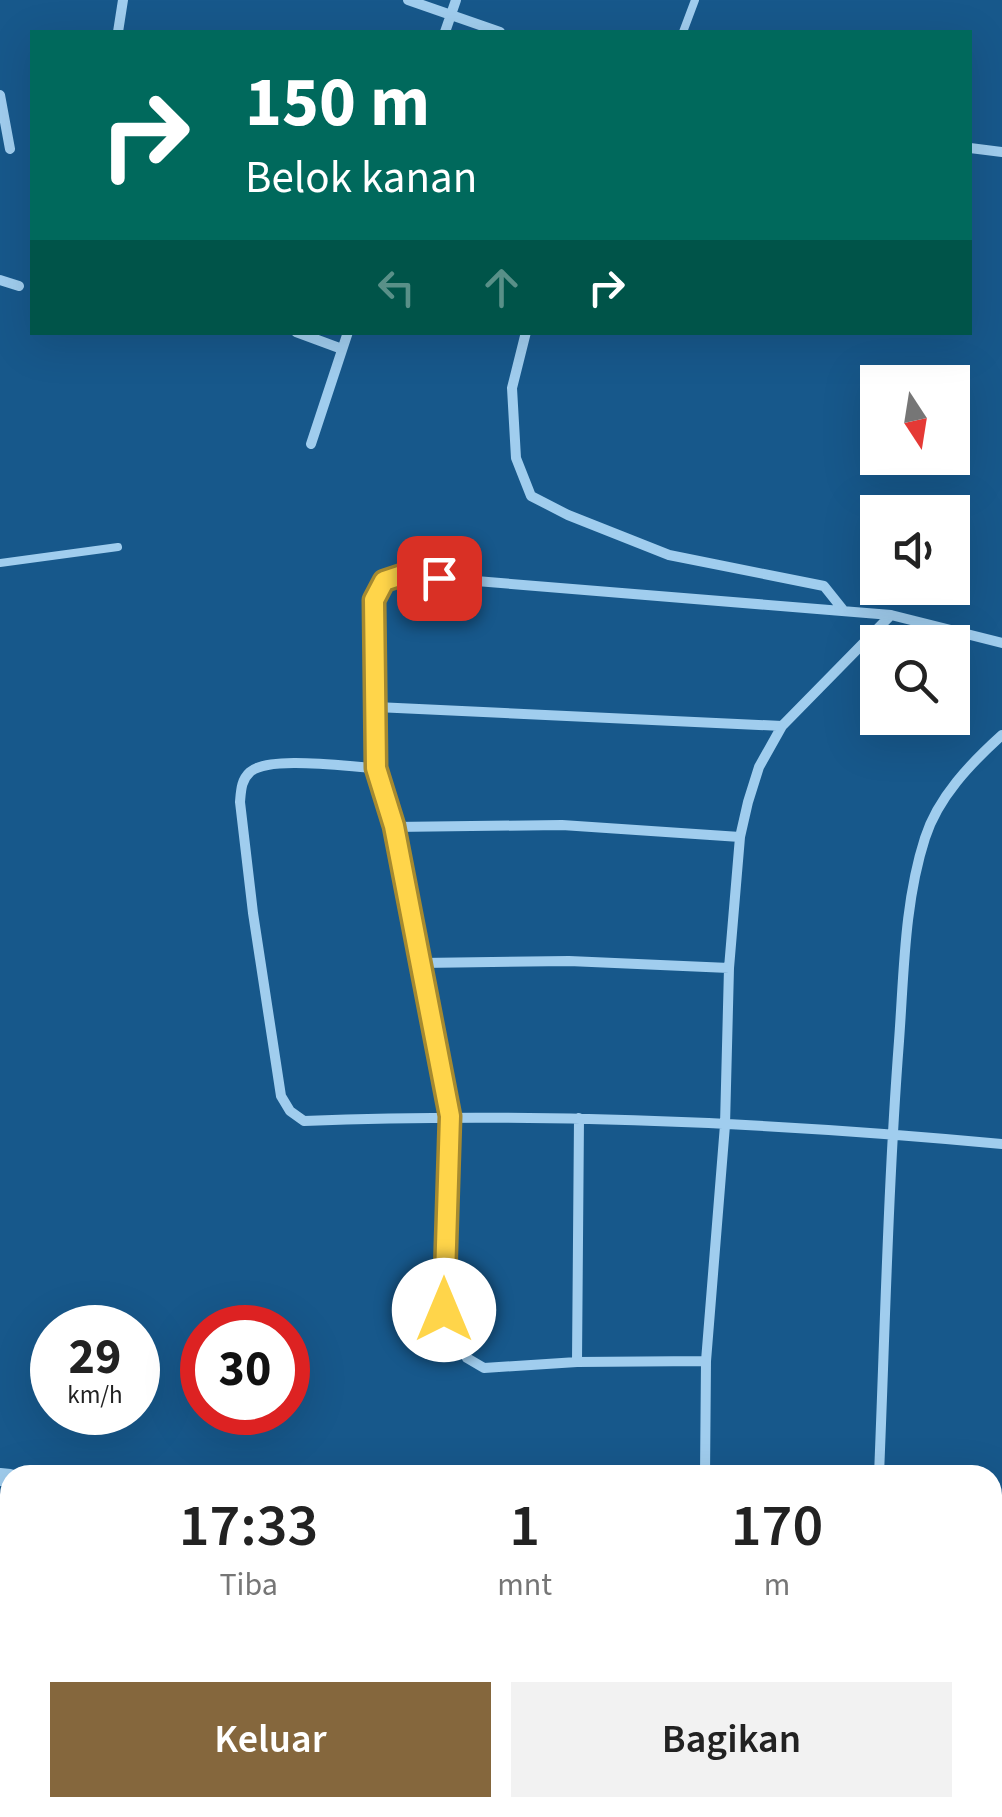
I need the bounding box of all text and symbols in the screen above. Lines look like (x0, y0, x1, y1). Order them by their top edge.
text: 150 m (245, 53, 430, 153)
icon: right (80, 70, 210, 200)
text: Belok kanan (245, 146, 477, 210)
icon: left (369, 260, 424, 315)
icon: ahead (474, 260, 529, 315)
icon: right (579, 260, 634, 315)
north arrow (860, 365, 970, 475)
map controls (860, 365, 970, 735)
button: sound (860, 495, 970, 605)
pin (397, 536, 482, 621)
icon: arrive (412, 551, 467, 606)
button: search (860, 625, 970, 735)
position arrow (392, 1258, 496, 1362)
speed limit sign: 30 (180, 1305, 310, 1435)
text: 29 (69, 1322, 121, 1393)
text: km/h (67, 1377, 123, 1413)
text: 17:33 (179, 1484, 318, 1569)
text: 1 (509, 1484, 540, 1569)
text: 170 (731, 1484, 823, 1569)
text: Tiba (219, 1562, 278, 1608)
text: mnt (497, 1562, 552, 1608)
text: m (764, 1562, 790, 1608)
button: Keluar (50, 1682, 491, 1797)
button: Bagikan (511, 1682, 952, 1797)

